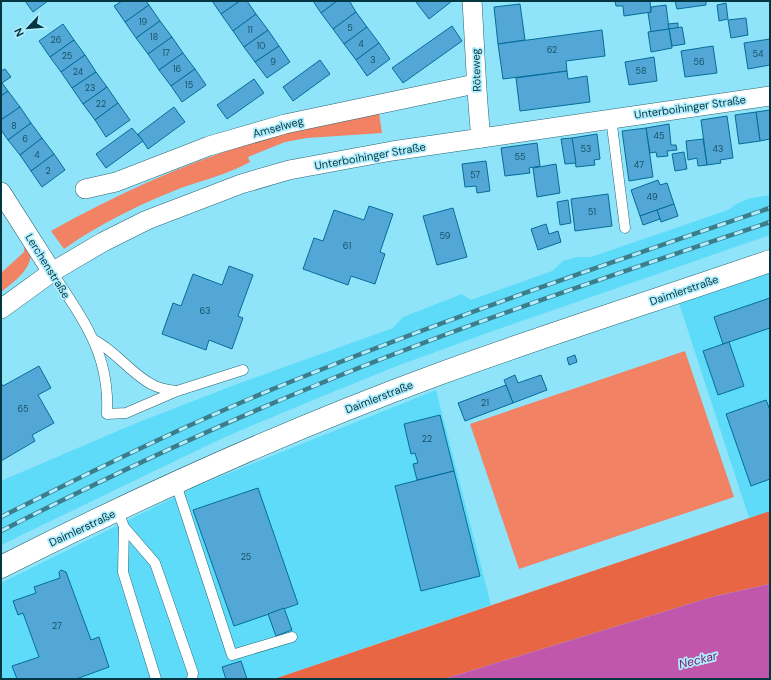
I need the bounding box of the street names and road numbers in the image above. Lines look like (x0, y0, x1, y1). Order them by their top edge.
street label: Röteweg (468, 48, 484, 92)
street label: Unterboihinger Straße (633, 92, 747, 122)
street label: Amselweg (251, 114, 305, 140)
street label: Unterboihinger Straße (313, 139, 427, 173)
street label: Lerchenstraße (22, 231, 74, 301)
street label: Daimlerstraße (648, 272, 720, 308)
street label: Daimlerstraße (343, 378, 415, 416)
street label: Daimlerstraße (47, 506, 117, 550)

